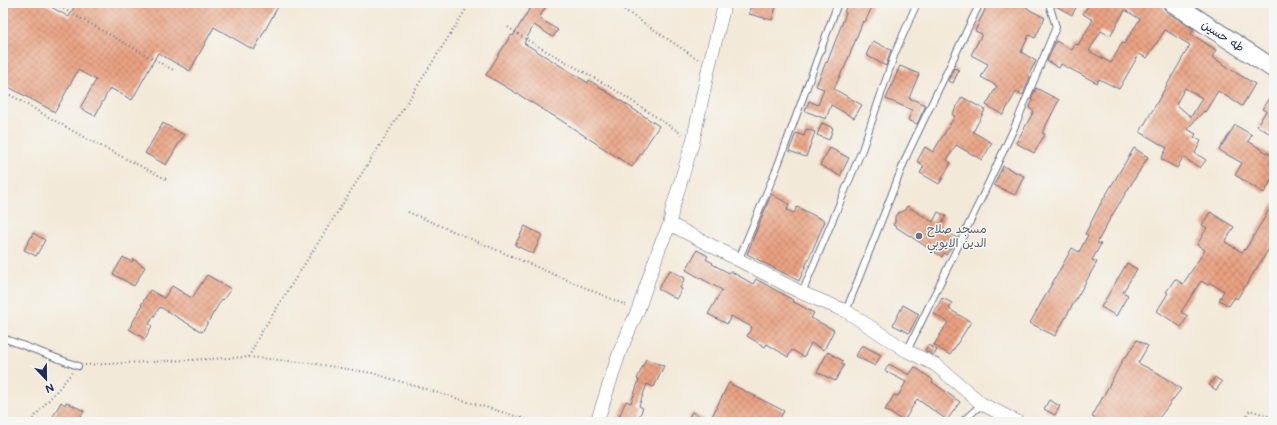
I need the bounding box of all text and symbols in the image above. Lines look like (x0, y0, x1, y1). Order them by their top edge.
street label: طه حسين (1199, 15, 1248, 55)
place label: مسجد صلاح الدين الايوبي (927, 220, 987, 254)
marker: مسجد صلاح الدين الايوبي (914, 231, 924, 241)
north arrow (26, 359, 66, 399)
text: N (43, 380, 57, 397)

